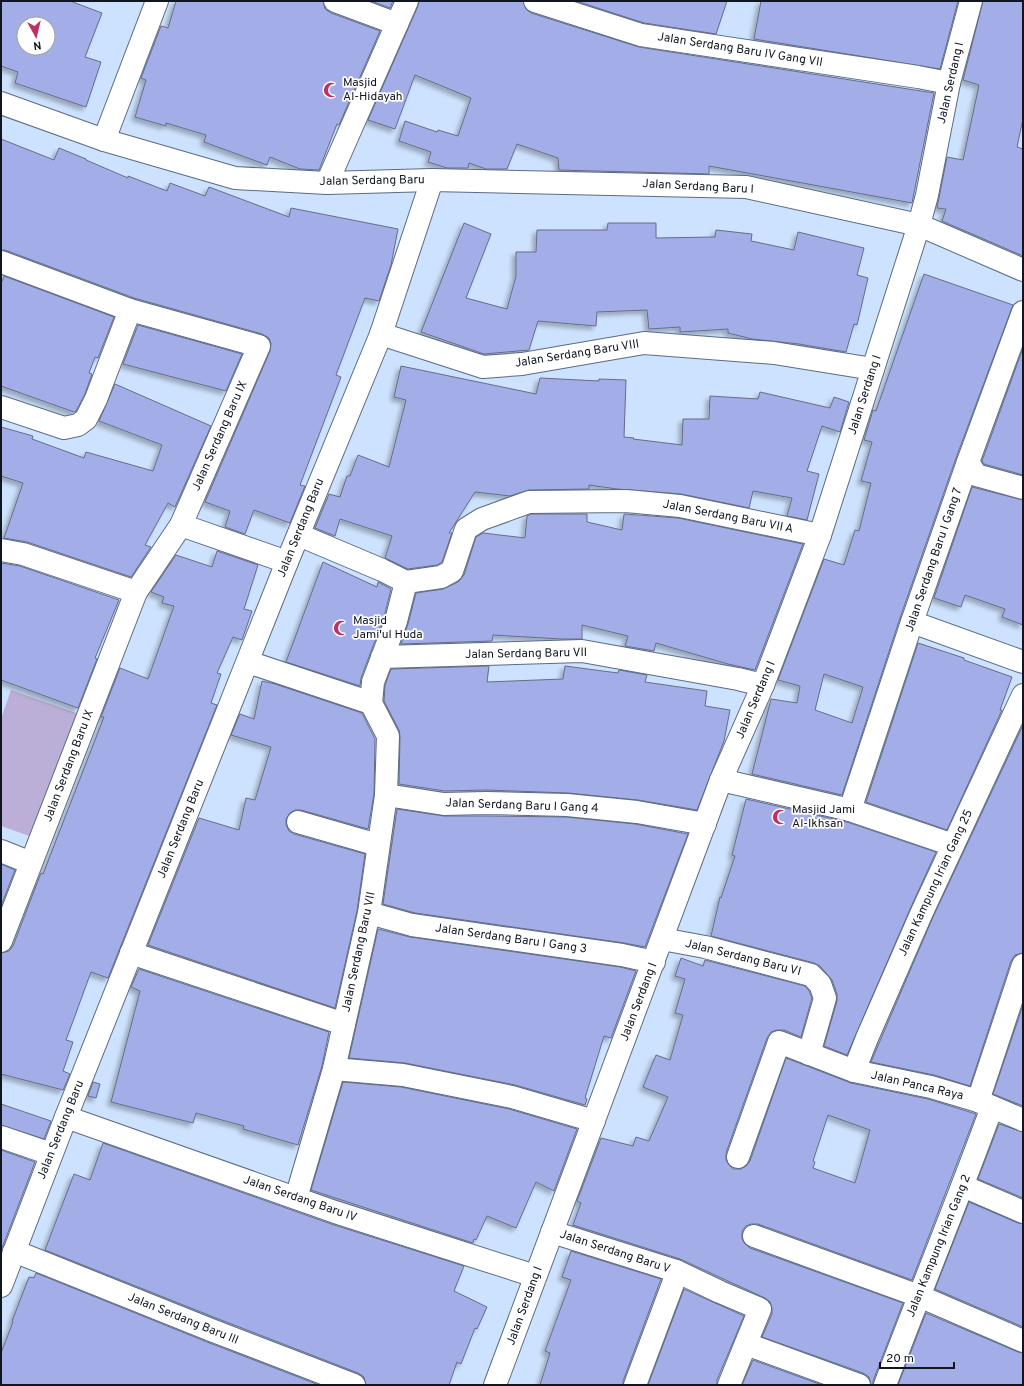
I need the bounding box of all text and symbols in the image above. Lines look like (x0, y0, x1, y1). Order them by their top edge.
north arrow (16, 16, 56, 56)
street label: Jalan Serdang Baru IV Gang VII (656, 29, 824, 71)
text: N (32, 37, 42, 52)
street label: Jalan Serdang I (934, 41, 968, 125)
place label: Masjid Al-Hidayah (343, 75, 403, 105)
mosque icon: Masjid Al-Hidayah (322, 81, 340, 99)
street label: Jalan Serdang Baru (319, 172, 425, 190)
street label: Jalan Serdang Baru I (642, 176, 754, 198)
street label: Jalan Serdang Baru VIII (514, 336, 640, 372)
street label: Jalan Serdang I (845, 353, 885, 437)
street label: Jalan Serdang Baru IX (189, 378, 251, 494)
street label: Jalan Serdang Baru (274, 476, 328, 580)
street label: Jalan Serdang Baru I Gang 7 (902, 486, 966, 634)
street label: Jalan Serdang Baru VII A (661, 496, 795, 538)
place label: Masjid Jami'ul Huda (353, 613, 423, 643)
mosque icon: Masjid Jami'ul Huda (332, 619, 350, 637)
street label: Jalan Serdang Baru VII (465, 645, 587, 663)
street label: Jalan Serdang I (732, 659, 780, 741)
street label: Jalan Serdang Baru IX (40, 708, 98, 824)
street label: Jalan Serdang Baru (154, 777, 208, 881)
street label: Jalan Serdang Baru I Gang 4 (445, 795, 599, 817)
place label: Masjid Jami Al-Ikhsan (792, 802, 855, 832)
street label: Jalan Kampung Irian Gang 25 (895, 807, 977, 959)
mosque icon: Masjid Jami Al-Ikhsan (771, 808, 789, 826)
street label: Jalan Serdang Baru VII (338, 891, 380, 1013)
street label: Jalan Serdang Baru I Gang 3 (434, 920, 588, 958)
street label: Jalan Serdang Baru VI (683, 936, 803, 980)
street label: Jalan Serdang I (617, 960, 661, 1044)
street label: Jalan Panca Raya (869, 1068, 965, 1104)
street label: Jalan Serdang Baru (34, 1078, 88, 1182)
street label: Jalan Serdang Baru IV (241, 1172, 359, 1226)
street label: Jalan Kampung Irian Gang 2 (903, 1172, 975, 1320)
street label: Jalan Serdang Baru V (558, 1227, 673, 1278)
street label: Jalan Serdang I (503, 1264, 547, 1348)
street label: Jalan Serdang Baru III (125, 1289, 241, 1349)
scale bar (880, 1344, 954, 1370)
text: 20 m (886, 1351, 914, 1367)

